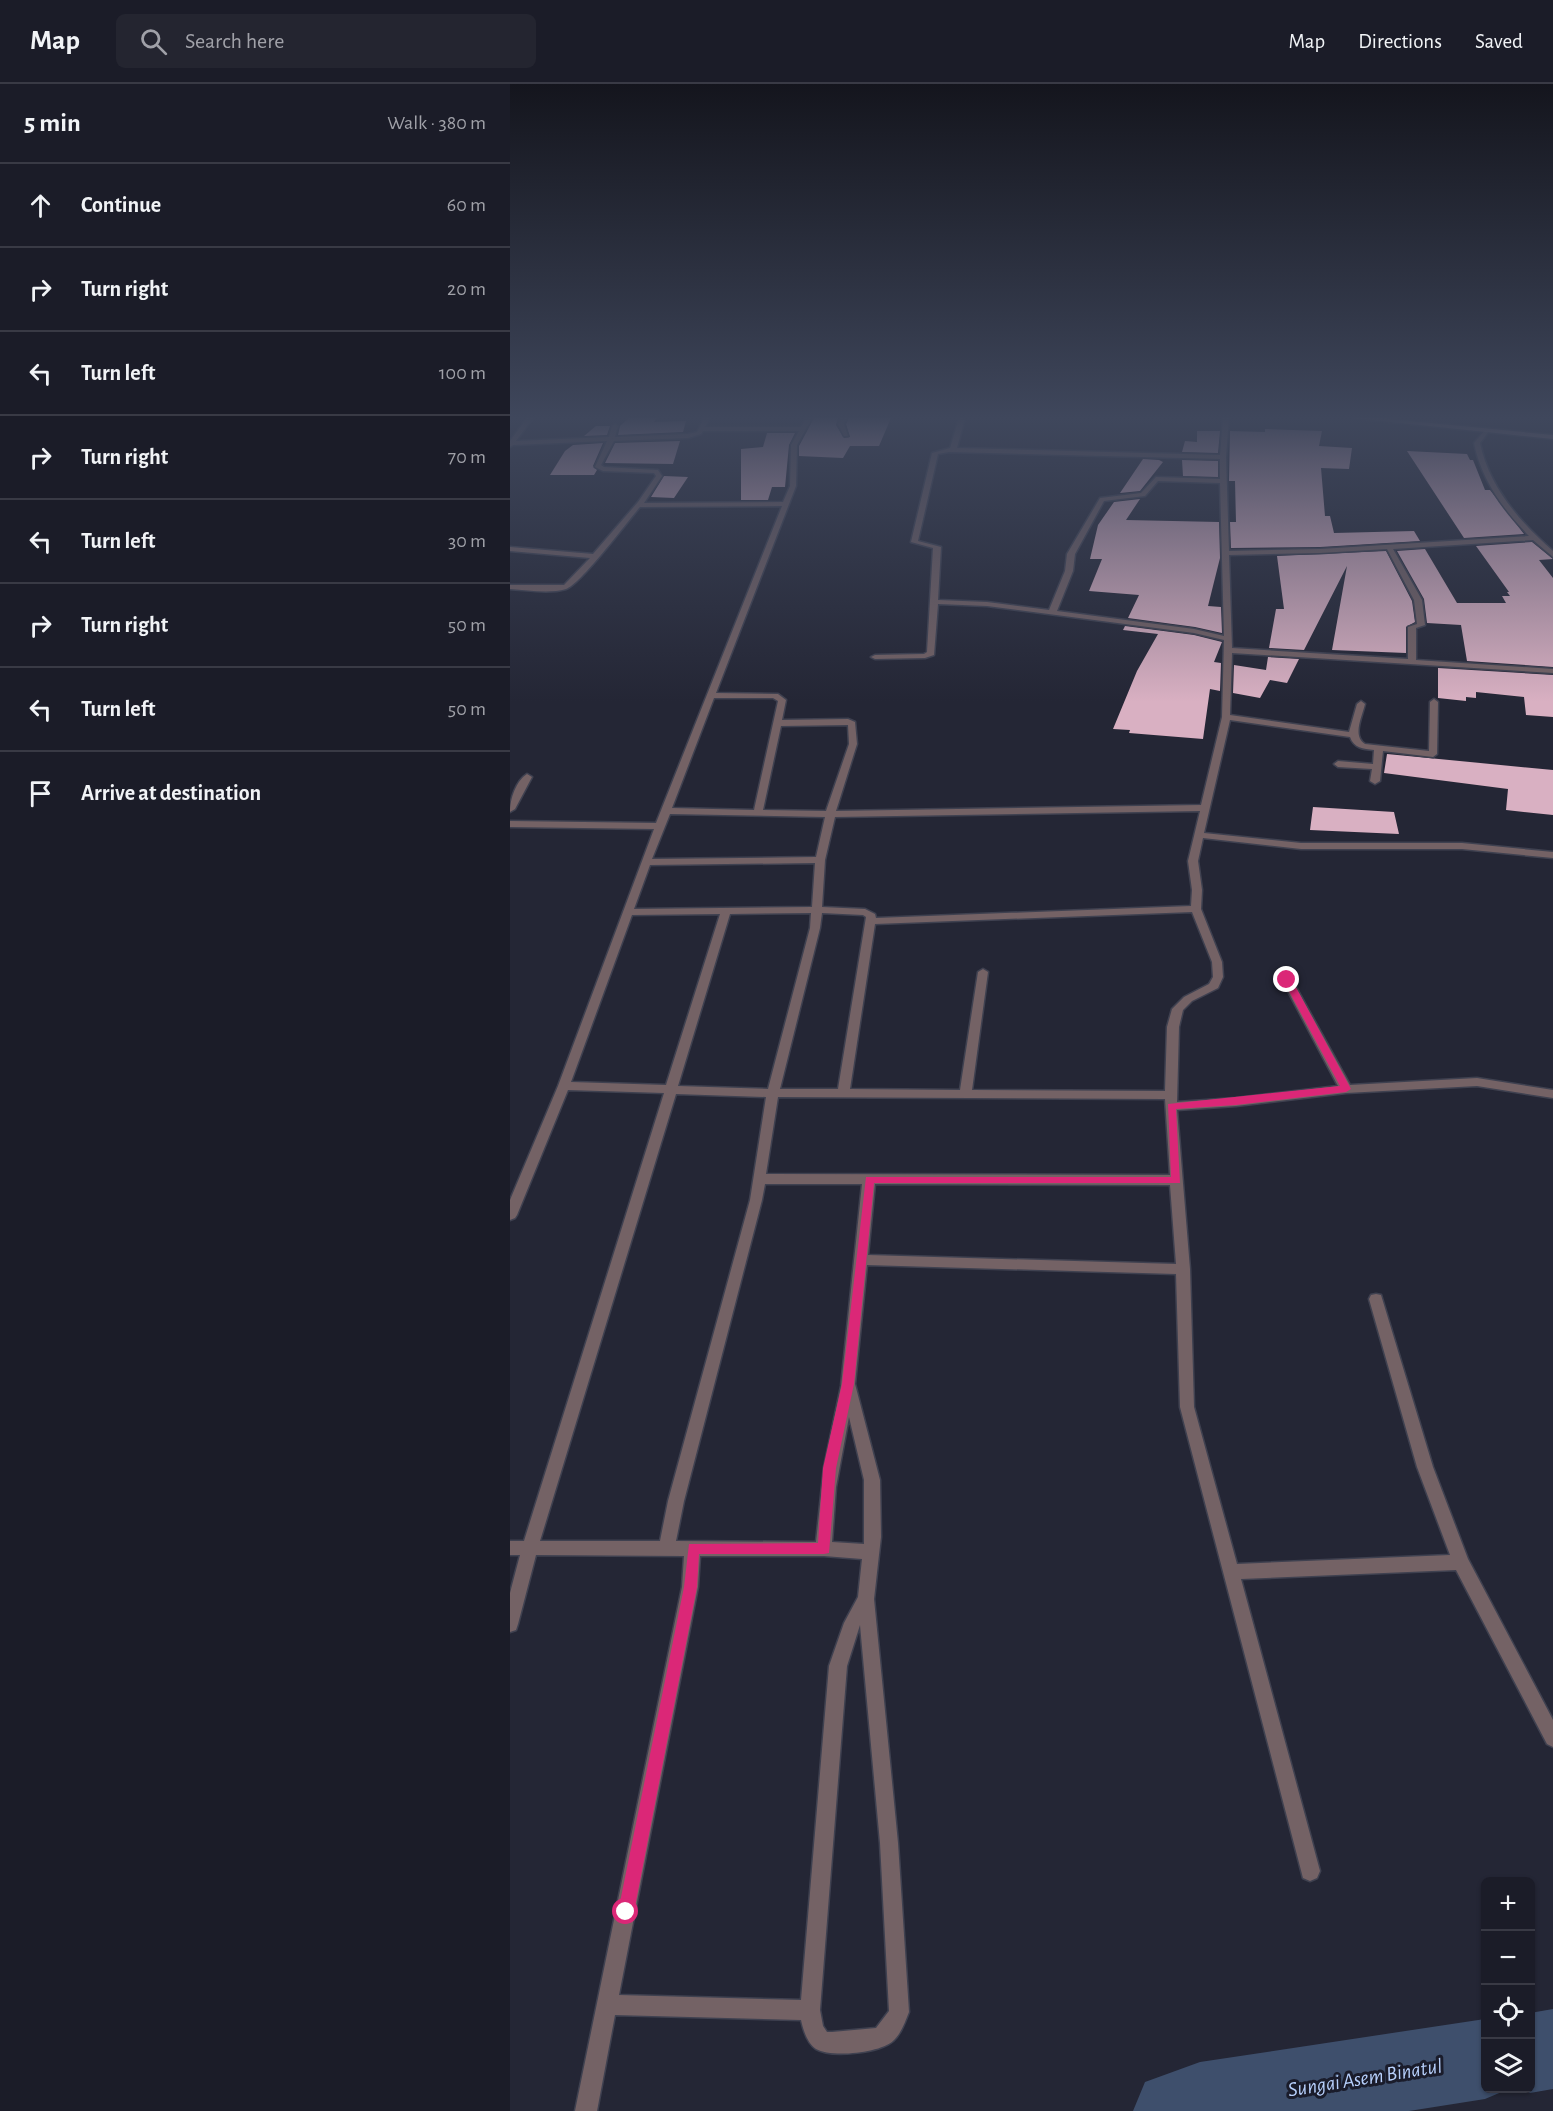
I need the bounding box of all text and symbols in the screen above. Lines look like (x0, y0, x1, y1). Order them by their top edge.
search box (116, 14, 536, 68)
icon: search (137, 25, 170, 58)
text: Map (30, 27, 80, 55)
text: Search here (185, 30, 284, 52)
text: Map (1289, 31, 1325, 52)
text: Directions (1358, 31, 1442, 52)
text: Saved (1475, 31, 1523, 52)
text: 5 min (24, 110, 81, 136)
text: Walk · 380 m (387, 113, 486, 133)
icon: ahead (24, 189, 57, 222)
text: Continue (81, 194, 161, 216)
text: 60 m (447, 195, 486, 215)
icon: right (24, 273, 57, 306)
text: Turn right (81, 278, 168, 300)
text: 20 m (447, 279, 486, 299)
icon: left (24, 357, 57, 390)
text: Turn left (81, 362, 155, 384)
text: 100 m (439, 363, 486, 383)
icon: right (24, 441, 57, 474)
text: Turn right (81, 446, 168, 468)
text: 70 m (448, 447, 486, 467)
icon: left (24, 525, 57, 558)
text: Turn left (81, 530, 155, 552)
text: 30 m (448, 531, 486, 551)
icon: right (24, 609, 57, 642)
text: Turn right (81, 614, 168, 636)
text: 50 m (448, 615, 486, 635)
icon: left (24, 693, 57, 726)
text: Turn left (81, 698, 155, 720)
text: 50 m (448, 699, 486, 719)
icon: arrive (24, 777, 57, 810)
text: Arrive at destination (81, 782, 261, 804)
route end (1273, 966, 1299, 992)
map controls (1481, 1877, 1535, 2093)
button: + (1481, 1877, 1535, 1931)
route start (612, 1898, 638, 1924)
button: − (1481, 1931, 1535, 1985)
button: locate (1481, 1985, 1535, 2039)
button: layers (1481, 2039, 1535, 2093)
water label: Sungai Asem Binatul (1286, 2055, 1444, 2101)

